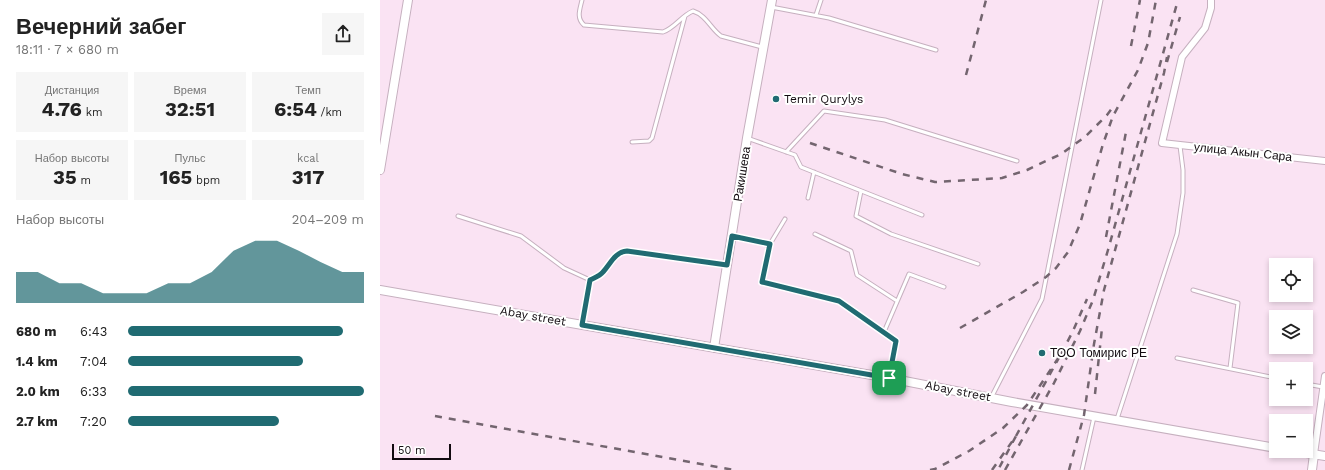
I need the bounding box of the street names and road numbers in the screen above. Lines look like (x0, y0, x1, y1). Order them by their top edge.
street label: улица Акын Сара (1193, 140, 1293, 164)
street label: Ракишева (731, 145, 753, 202)
street label: Abay street (499, 303, 567, 329)
street label: Abay street (924, 378, 992, 404)

